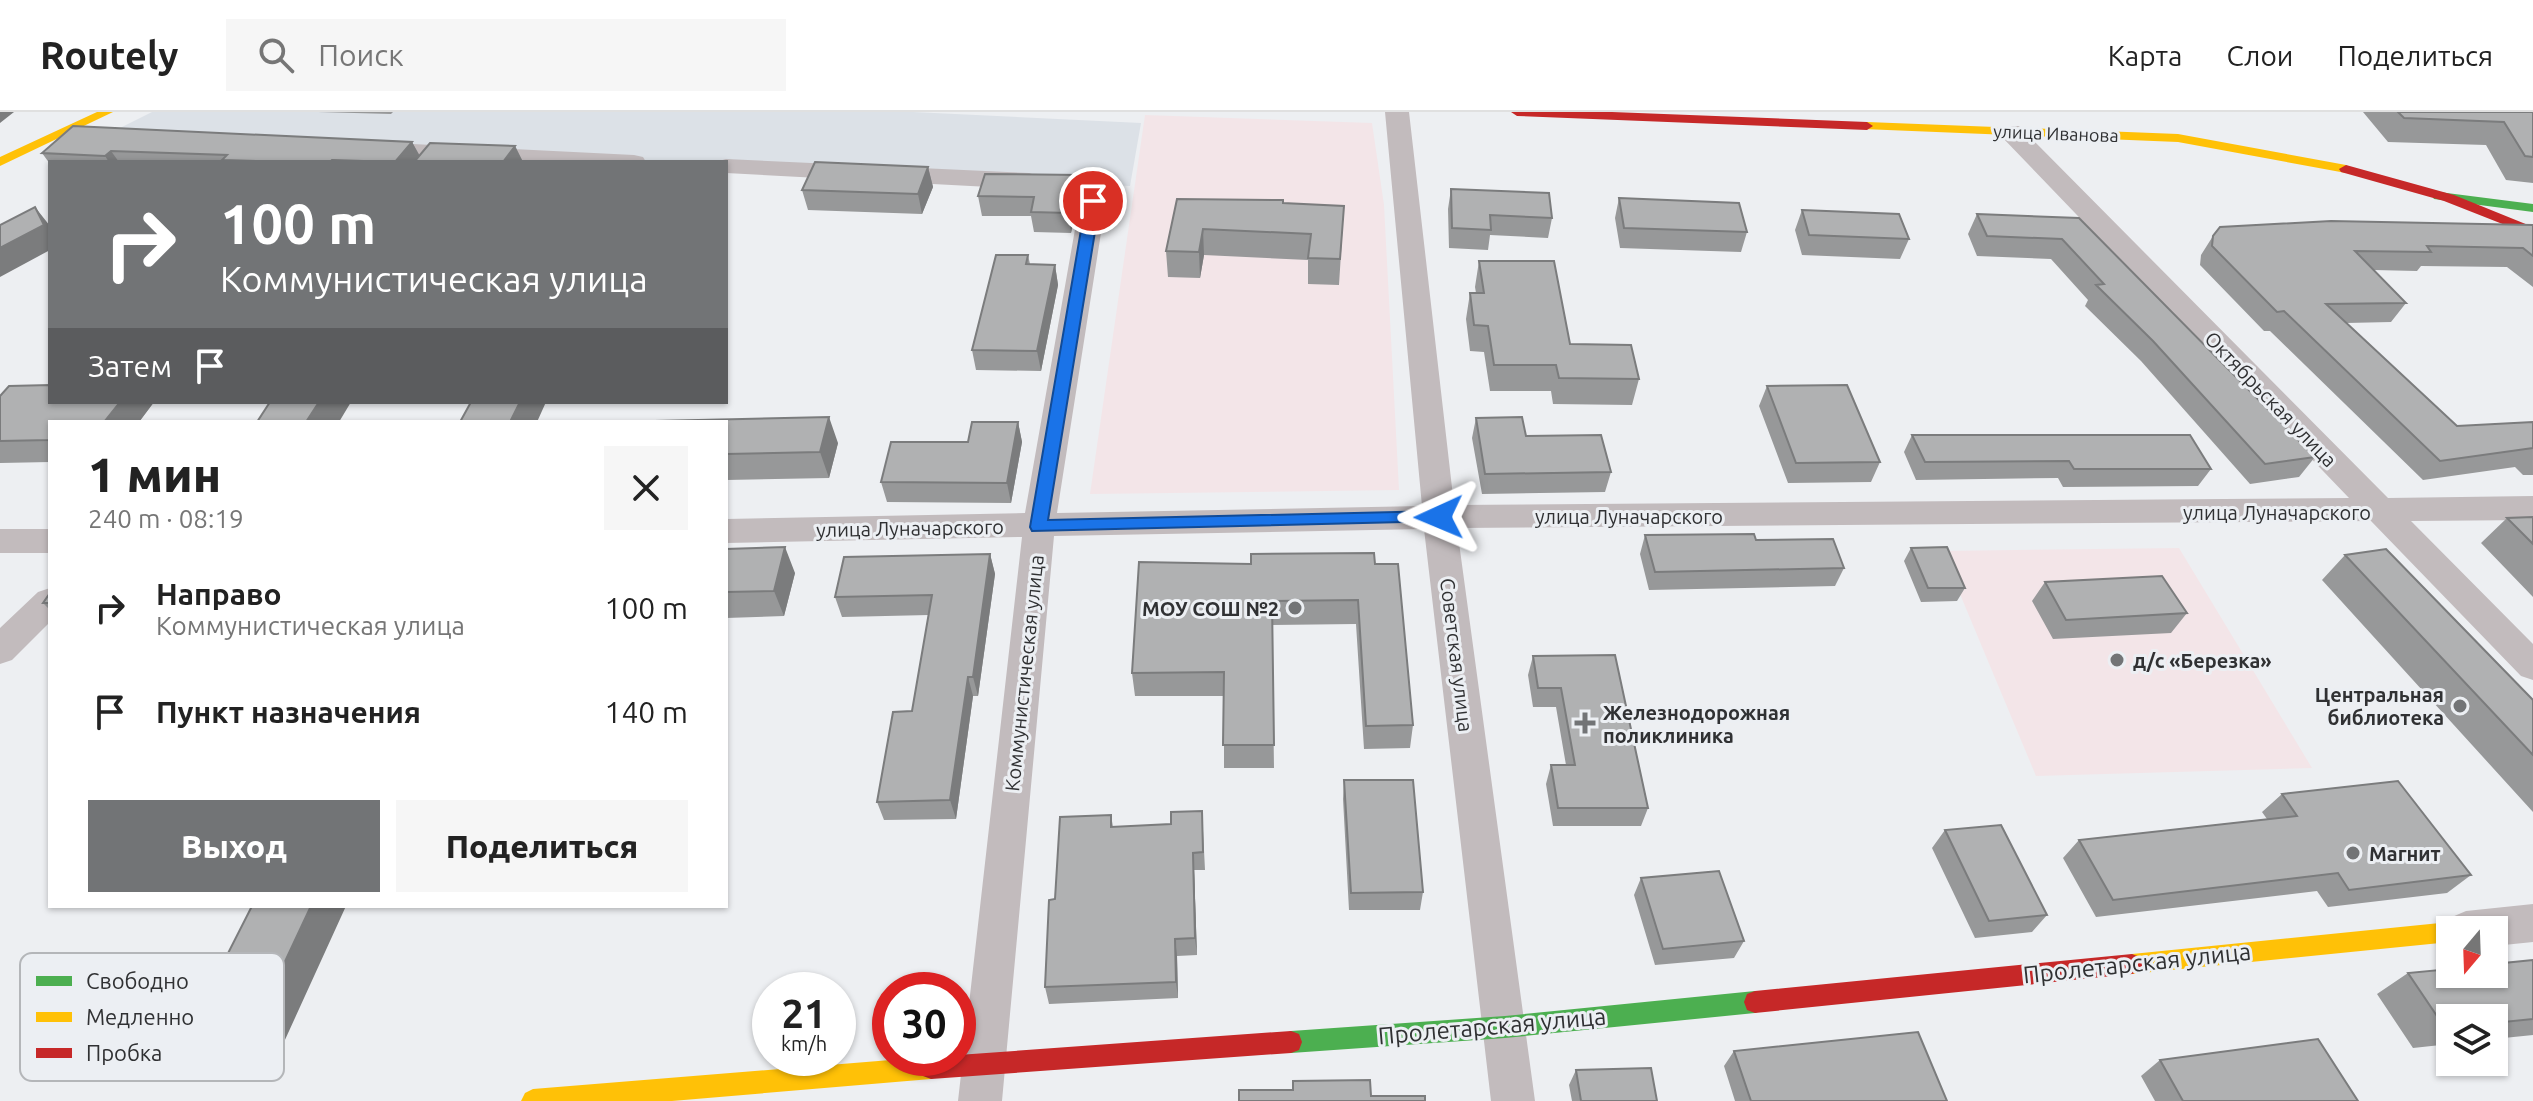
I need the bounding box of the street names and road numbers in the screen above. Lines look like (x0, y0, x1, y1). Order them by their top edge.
street label: улица Иванова (1993, 121, 2119, 145)
street label: Октябрьская улица (2200, 327, 2342, 471)
street label: улица Луначарского (2183, 501, 2371, 524)
street label: улица Луначарского (1535, 505, 1723, 528)
street label: улица Луначарского (816, 515, 1004, 541)
street label: Коммунистическая улица (1000, 554, 1048, 792)
street label: Советская улица (1436, 577, 1478, 733)
street label: Пролетарская улица (2022, 938, 2252, 988)
street label: Пролетарская улица (1377, 1003, 1607, 1049)

